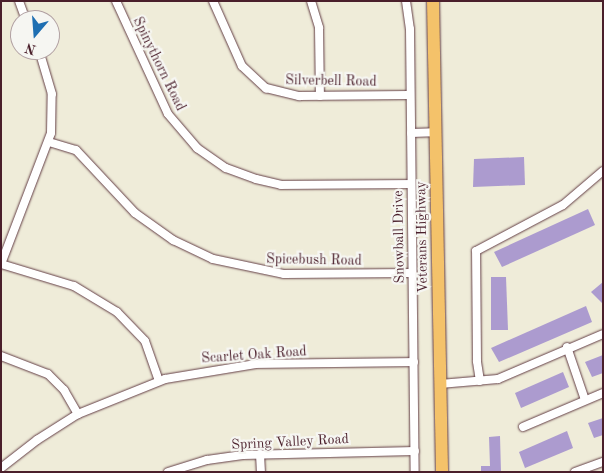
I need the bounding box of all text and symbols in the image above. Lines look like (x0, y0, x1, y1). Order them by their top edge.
north arrow (10, 10, 60, 60)
street label: Spinythorn Road (129, 14, 189, 114)
text: N (23, 40, 38, 57)
street label: Silverbell Road (285, 72, 377, 90)
street label: Veterans Highway (413, 181, 431, 293)
street label: Snowball Drive (390, 190, 408, 284)
street label: Spicebush Road (266, 251, 362, 269)
street label: Scarlet Oak Road (201, 343, 307, 367)
street label: Spring Valley Road (231, 431, 349, 453)

